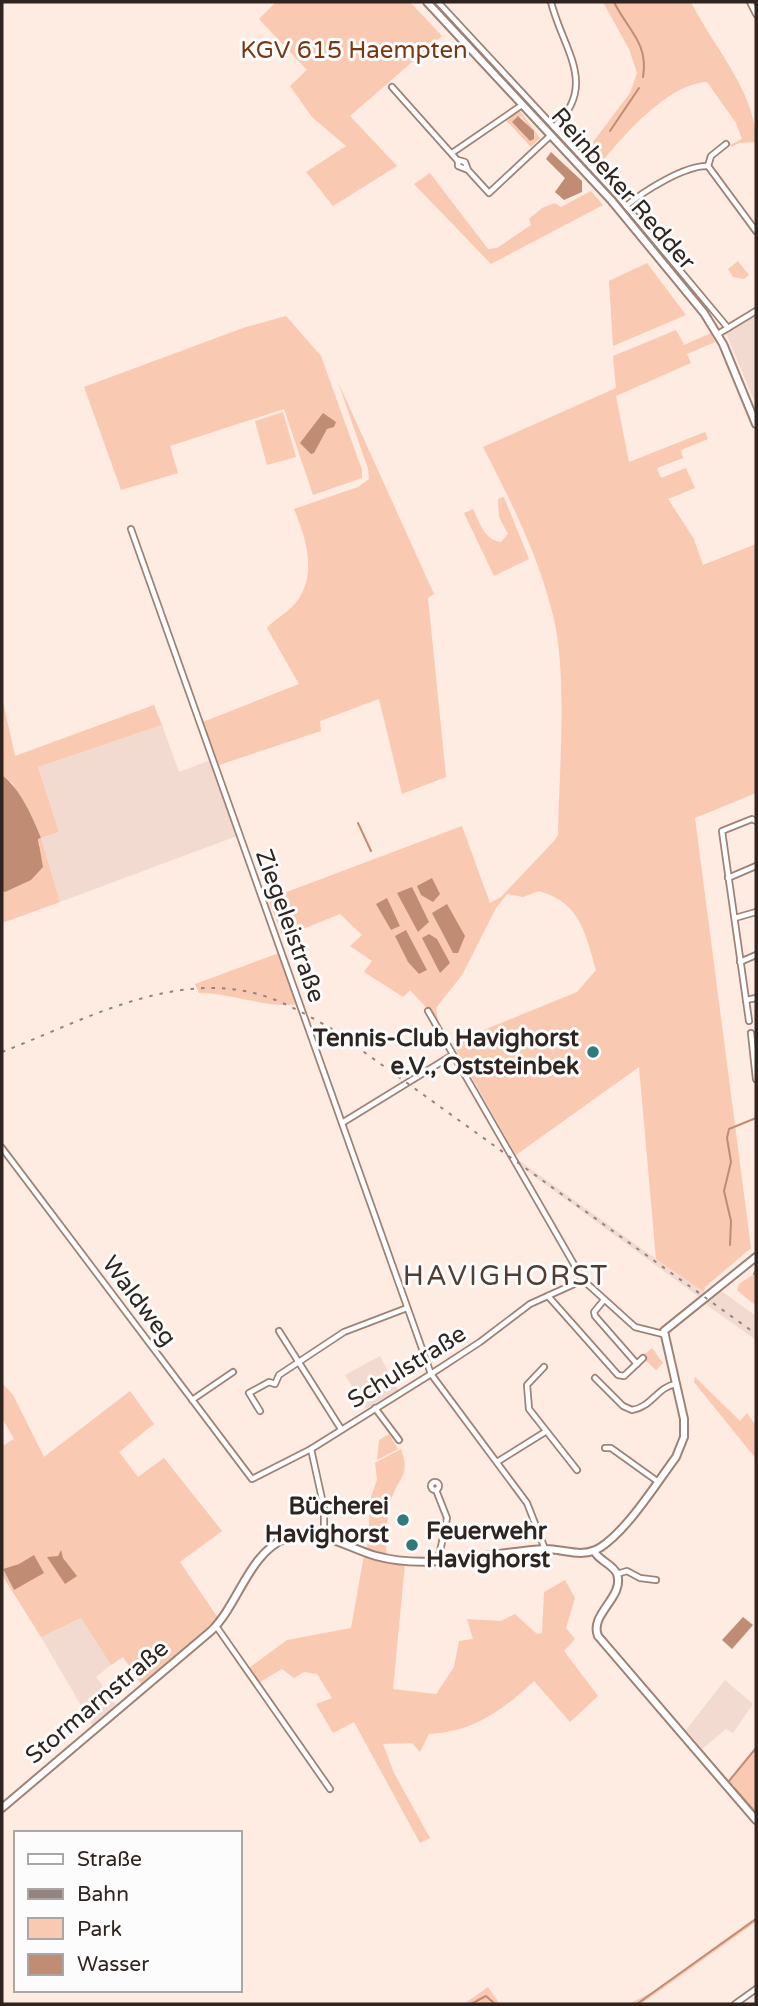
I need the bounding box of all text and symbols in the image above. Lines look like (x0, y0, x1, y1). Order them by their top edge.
park label: KGV 615 Haempten (240, 36, 468, 65)
street label: Reinbeker Redder (545, 102, 702, 277)
street label: Ziegeleistraße (249, 846, 331, 1006)
place label: Tennis-Club Havighorst e.V., Oststeinbek (312, 1024, 580, 1081)
marker: Tennis-Club Havighorst e.V., Oststeinbek (585, 1044, 601, 1060)
street label: Waldweg (96, 1250, 182, 1352)
district label: HAVIGHORST (403, 1259, 609, 1293)
street label: Schulstraße (342, 1319, 472, 1415)
place label: Bücherei Havighorst (265, 1492, 390, 1549)
marker: Bücherei Havighorst (395, 1512, 411, 1528)
place label: Feuerwehr Havighorst (426, 1517, 551, 1574)
marker: Feuerwehr Havighorst (404, 1537, 420, 1553)
street label: Stormarnstraße (20, 1634, 174, 1770)
legend (14, 1831, 242, 1992)
text: Straße (77, 1847, 142, 1872)
text: Bahn (77, 1882, 129, 1907)
text: Park (77, 1917, 122, 1942)
text: Wasser (77, 1952, 149, 1977)

